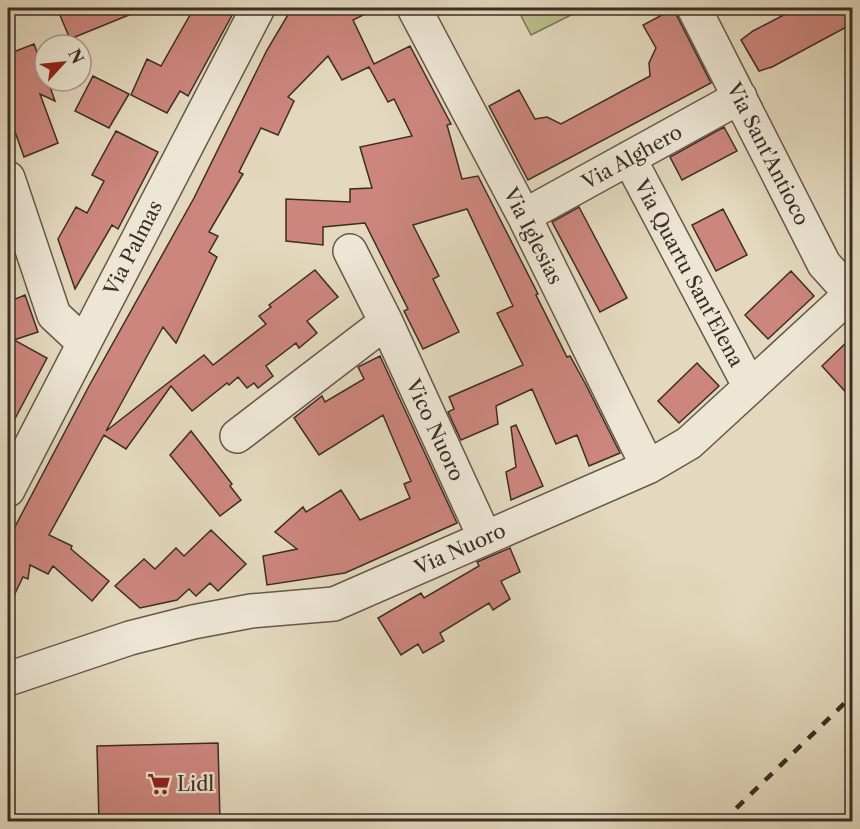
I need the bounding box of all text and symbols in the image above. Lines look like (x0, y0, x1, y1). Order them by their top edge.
north arrow (33, 33, 93, 93)
text: N (64, 45, 88, 67)
street label: Via Sant'Antioco (721, 78, 814, 229)
street label: Via Alghero (577, 120, 686, 195)
street label: Via Quartu Sant'Elena (629, 174, 749, 371)
street label: Via Iglesias (498, 183, 568, 288)
street label: Via Palmas (98, 196, 167, 300)
street label: Vico Nuoro (401, 374, 469, 485)
street label: Via Nuoro (410, 518, 509, 580)
supermarket icon: Lidl (146, 771, 172, 797)
place label: Lidl (177, 772, 214, 796)

